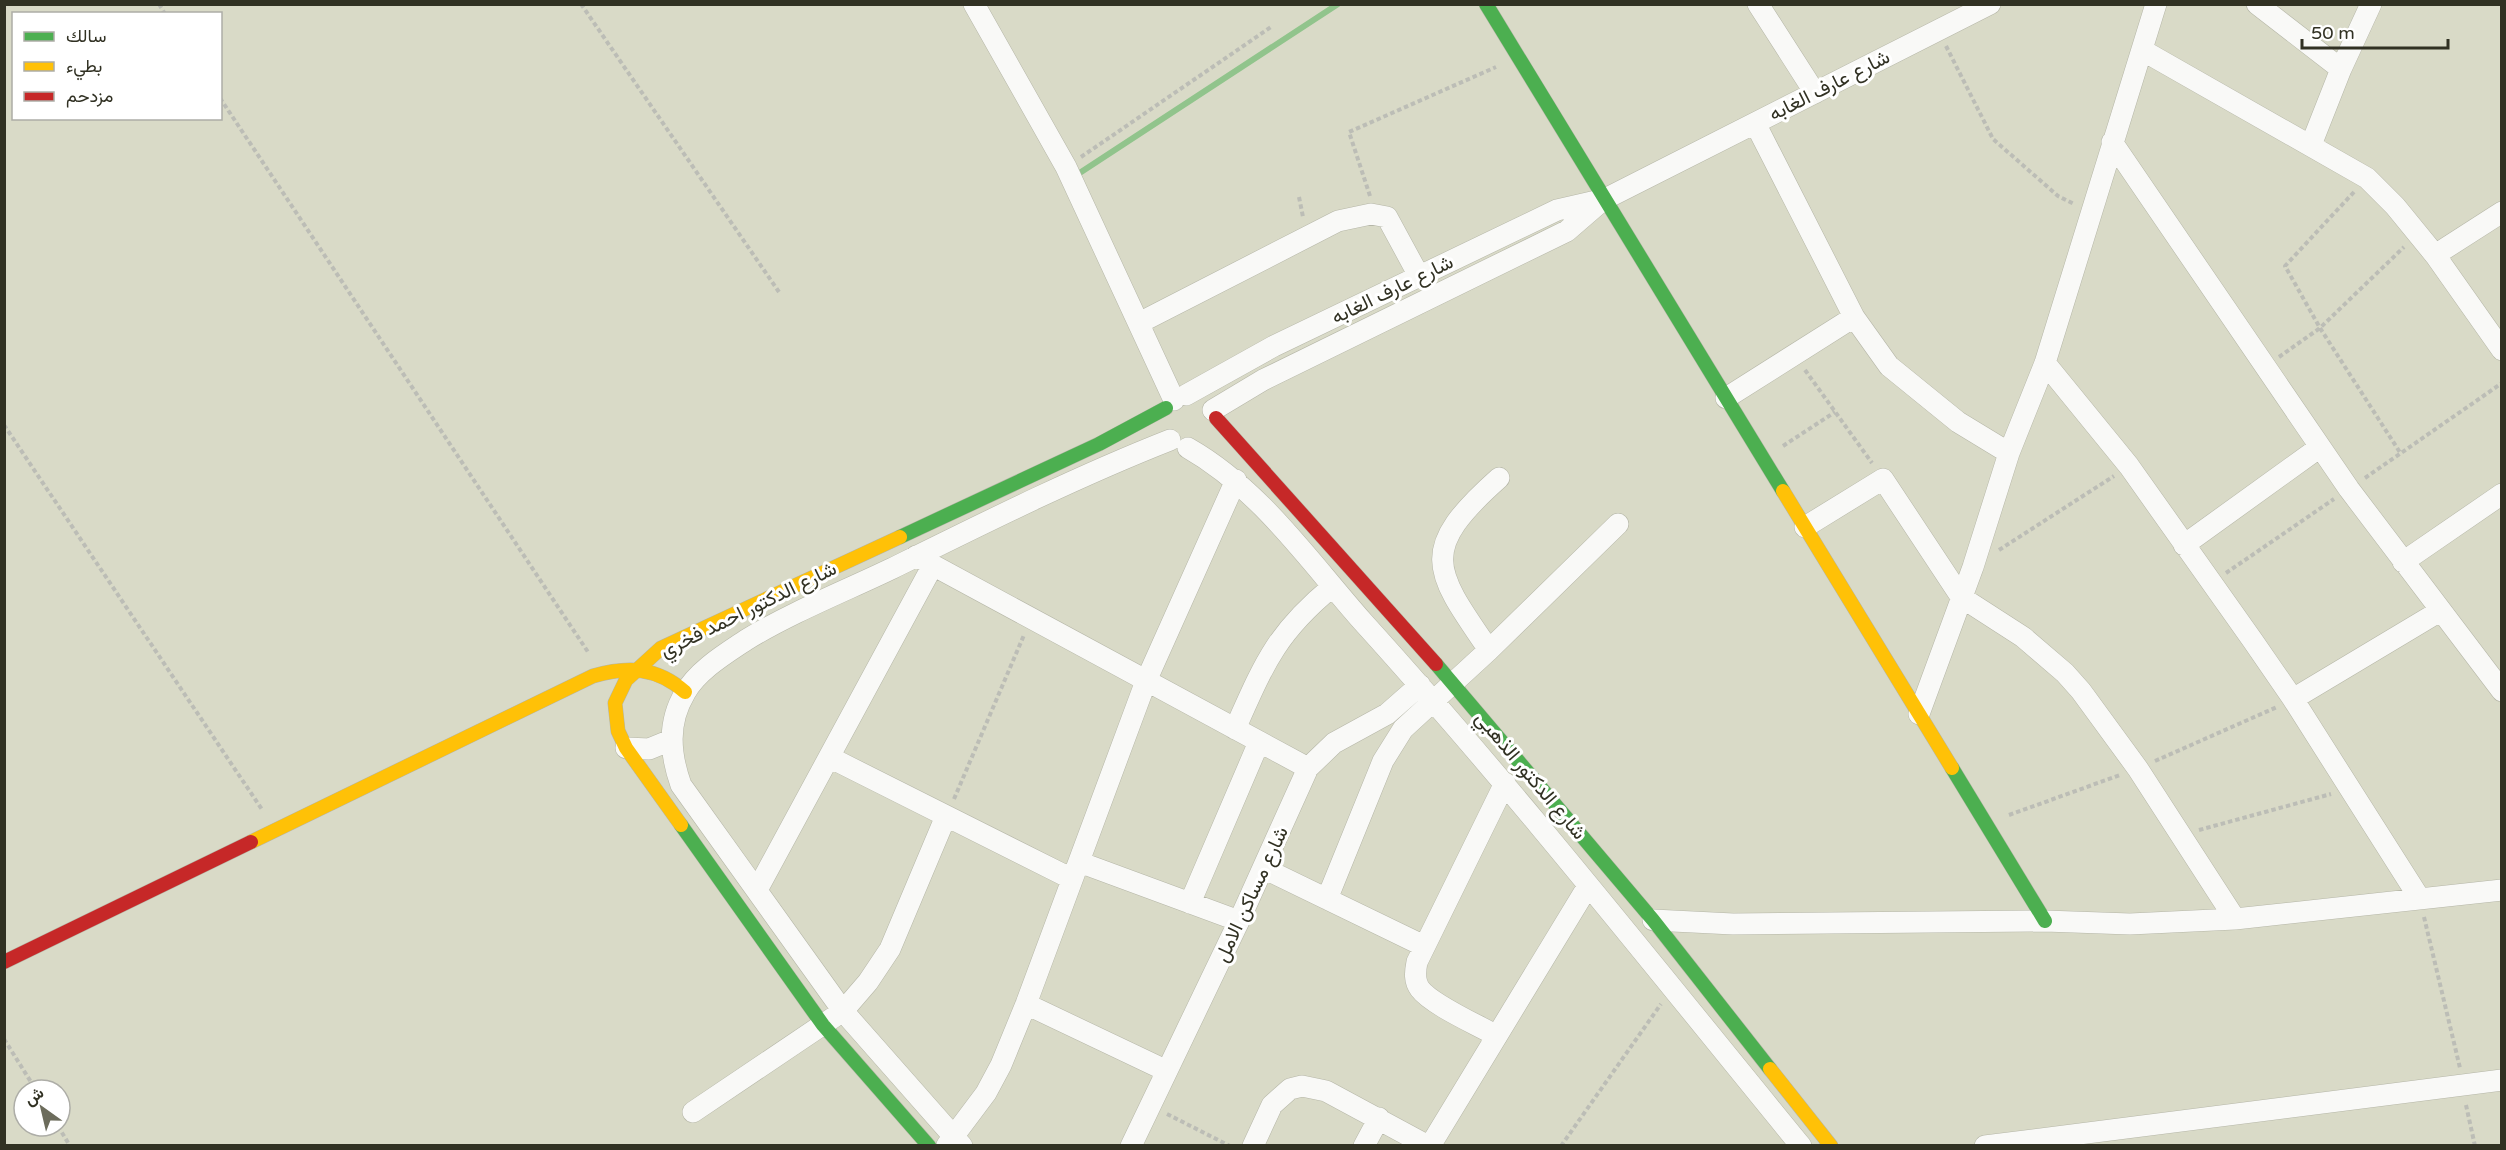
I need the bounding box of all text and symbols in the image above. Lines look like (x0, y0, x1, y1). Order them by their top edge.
legend (12, 12, 222, 120)
scale bar (2302, 12, 2448, 50)
text: 50 m (2311, 22, 2355, 44)
text: سالك (66, 25, 106, 47)
street label: شارع عارف الغابه (1765, 45, 1894, 128)
text: بطيء (66, 55, 102, 81)
text: مزدحم (66, 85, 113, 108)
street label: شارع عارف الغابه (1328, 250, 1458, 331)
street label: شارع الدكتور احمد فخري (656, 557, 842, 667)
street label: شارع الدكتور الذهبي (1467, 707, 1591, 847)
street label: شارع مساكن الامل (1210, 823, 1295, 966)
north arrow (12, 1078, 72, 1138)
text: ش (21, 1083, 48, 1110)

